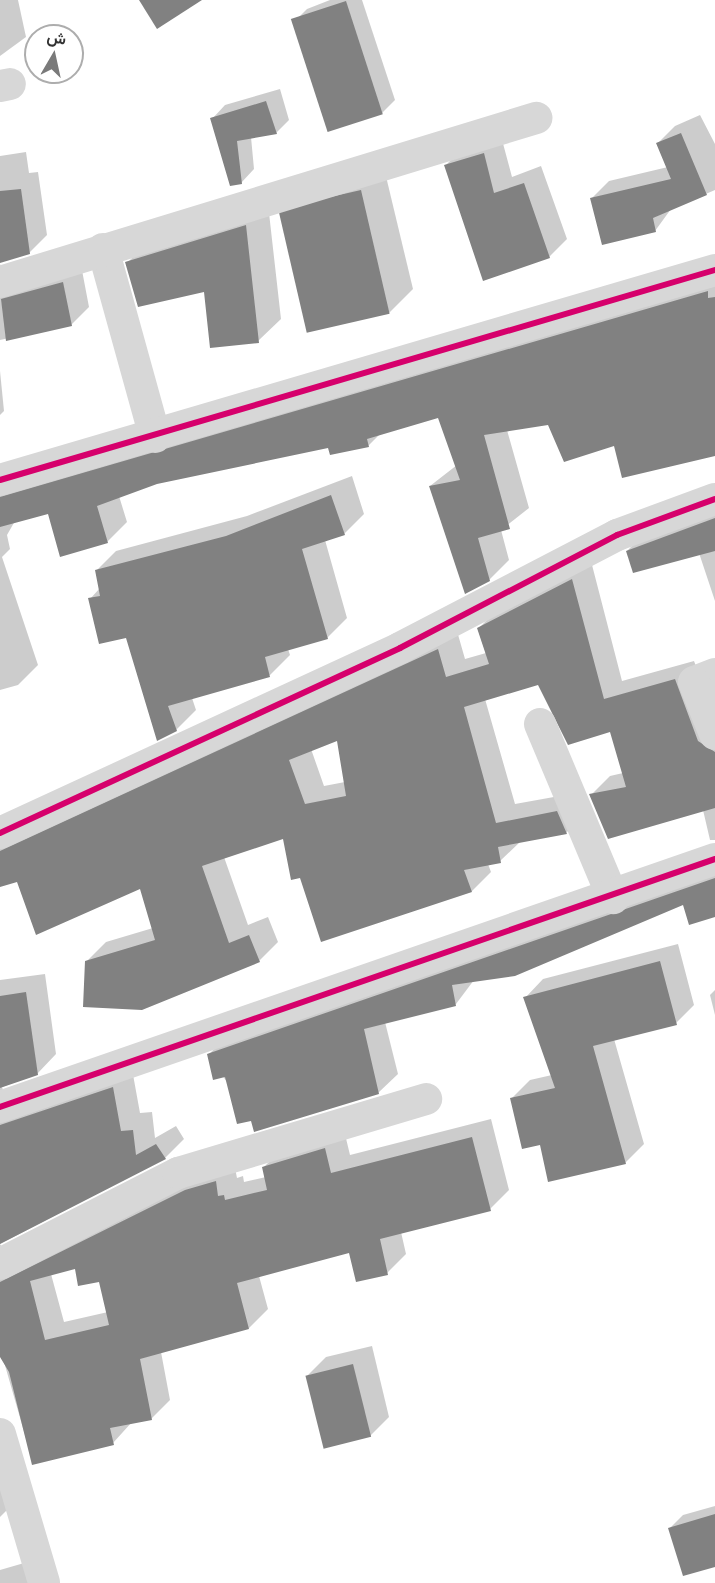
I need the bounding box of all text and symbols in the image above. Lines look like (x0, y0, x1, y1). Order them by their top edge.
north arrow (24, 24, 84, 84)
text: ش (46, 27, 68, 49)

